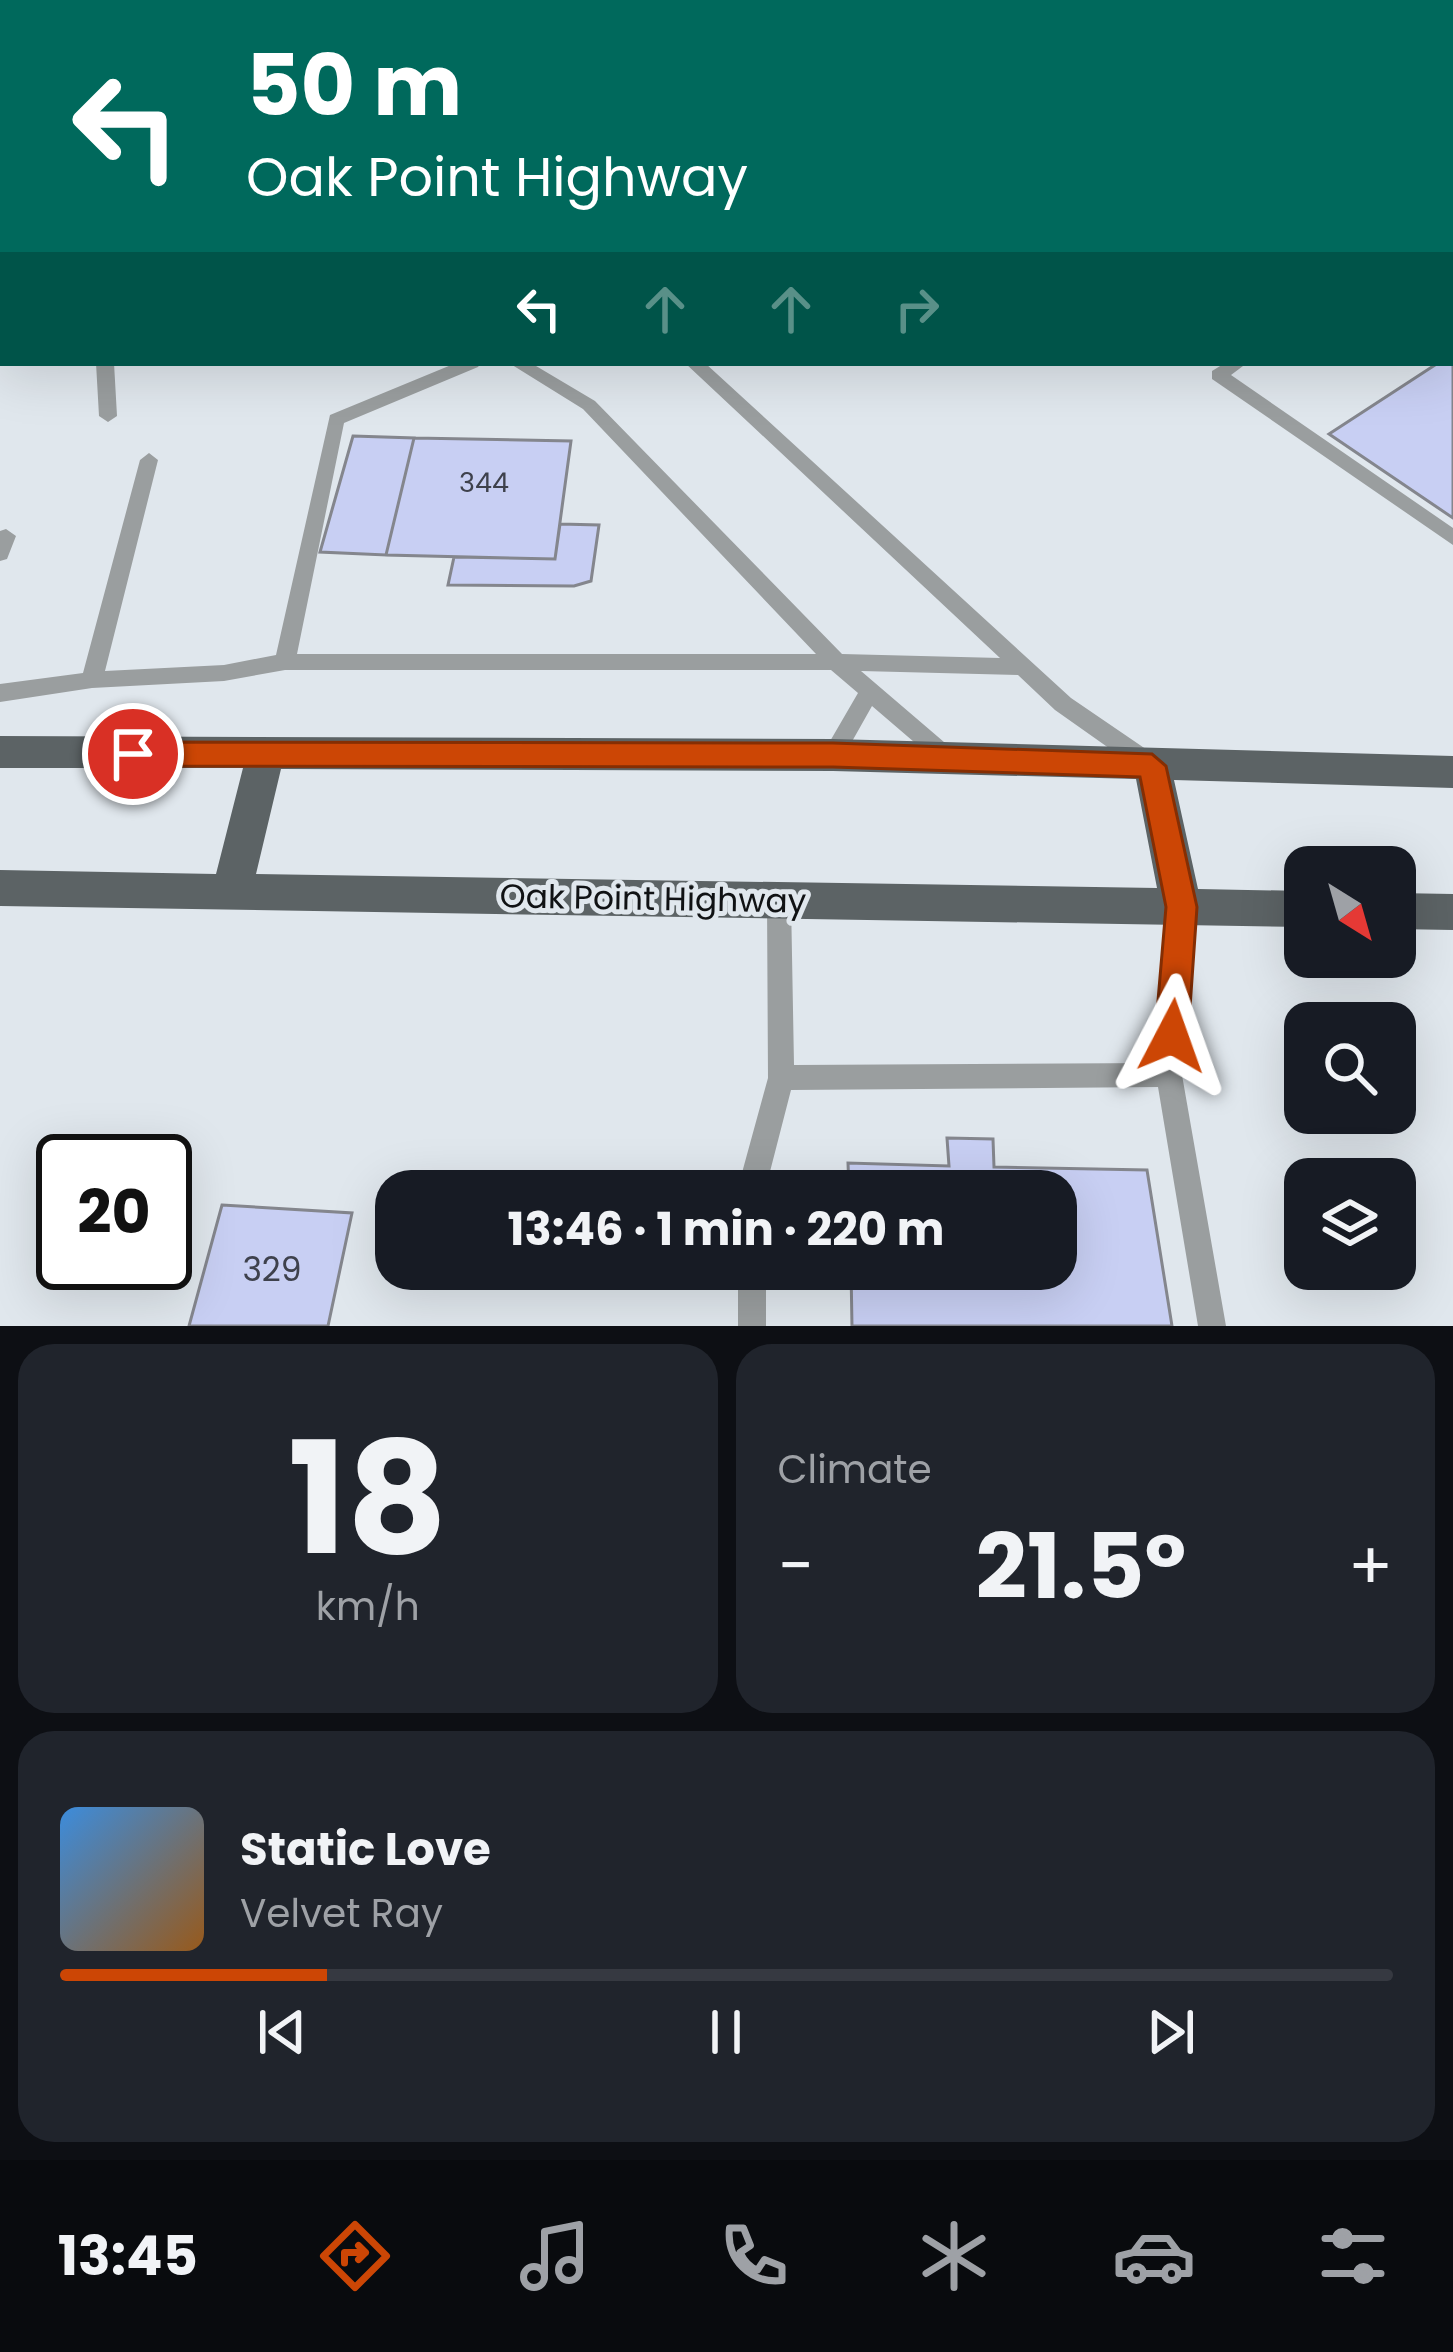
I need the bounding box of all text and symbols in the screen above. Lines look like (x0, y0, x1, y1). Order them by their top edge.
text: 50 m (246, 27, 462, 144)
icon: left (48, 48, 204, 204)
text: Oak Point Highway (246, 139, 748, 215)
icon: left (506, 276, 572, 342)
icon: ahead (632, 276, 698, 342)
icon: ahead (758, 276, 824, 342)
icon: right (884, 276, 950, 342)
house number: 344 (459, 464, 509, 501)
pin (82, 703, 184, 805)
icon: arrive (100, 721, 166, 787)
north arrow (1284, 846, 1416, 978)
map controls (1284, 846, 1416, 1290)
street label: Oak Point Highway (499, 872, 807, 925)
position arrow (1109, 973, 1235, 1099)
button: search (1284, 1002, 1416, 1134)
speed limit sign: 20 (36, 1134, 192, 1290)
button: layers (1284, 1158, 1416, 1290)
text: 13:46 · 1 min · 220 m (508, 1198, 944, 1261)
house number: 329 (242, 1246, 302, 1293)
text: 18 (288, 1389, 448, 1608)
text: Climate (778, 1442, 932, 1497)
text: 21.5° (976, 1503, 1186, 1630)
text: − (778, 1520, 814, 1612)
text: + (1348, 1520, 1393, 1612)
text: km/h (316, 1579, 420, 1634)
text: Static Love (240, 1818, 491, 1881)
text: Velvet Ray (240, 1886, 443, 1941)
icon: previous (249, 1999, 315, 2065)
icon: pause (693, 1999, 759, 2065)
icon: next (1138, 1999, 1204, 2065)
icon: directions (313, 2214, 397, 2298)
icon: music (513, 2214, 597, 2298)
icon: phone (712, 2214, 796, 2298)
icon: climate (912, 2214, 996, 2298)
icon: car (1112, 2214, 1196, 2298)
icon: filters (1311, 2214, 1395, 2298)
text: 13:45 (58, 2218, 198, 2294)

